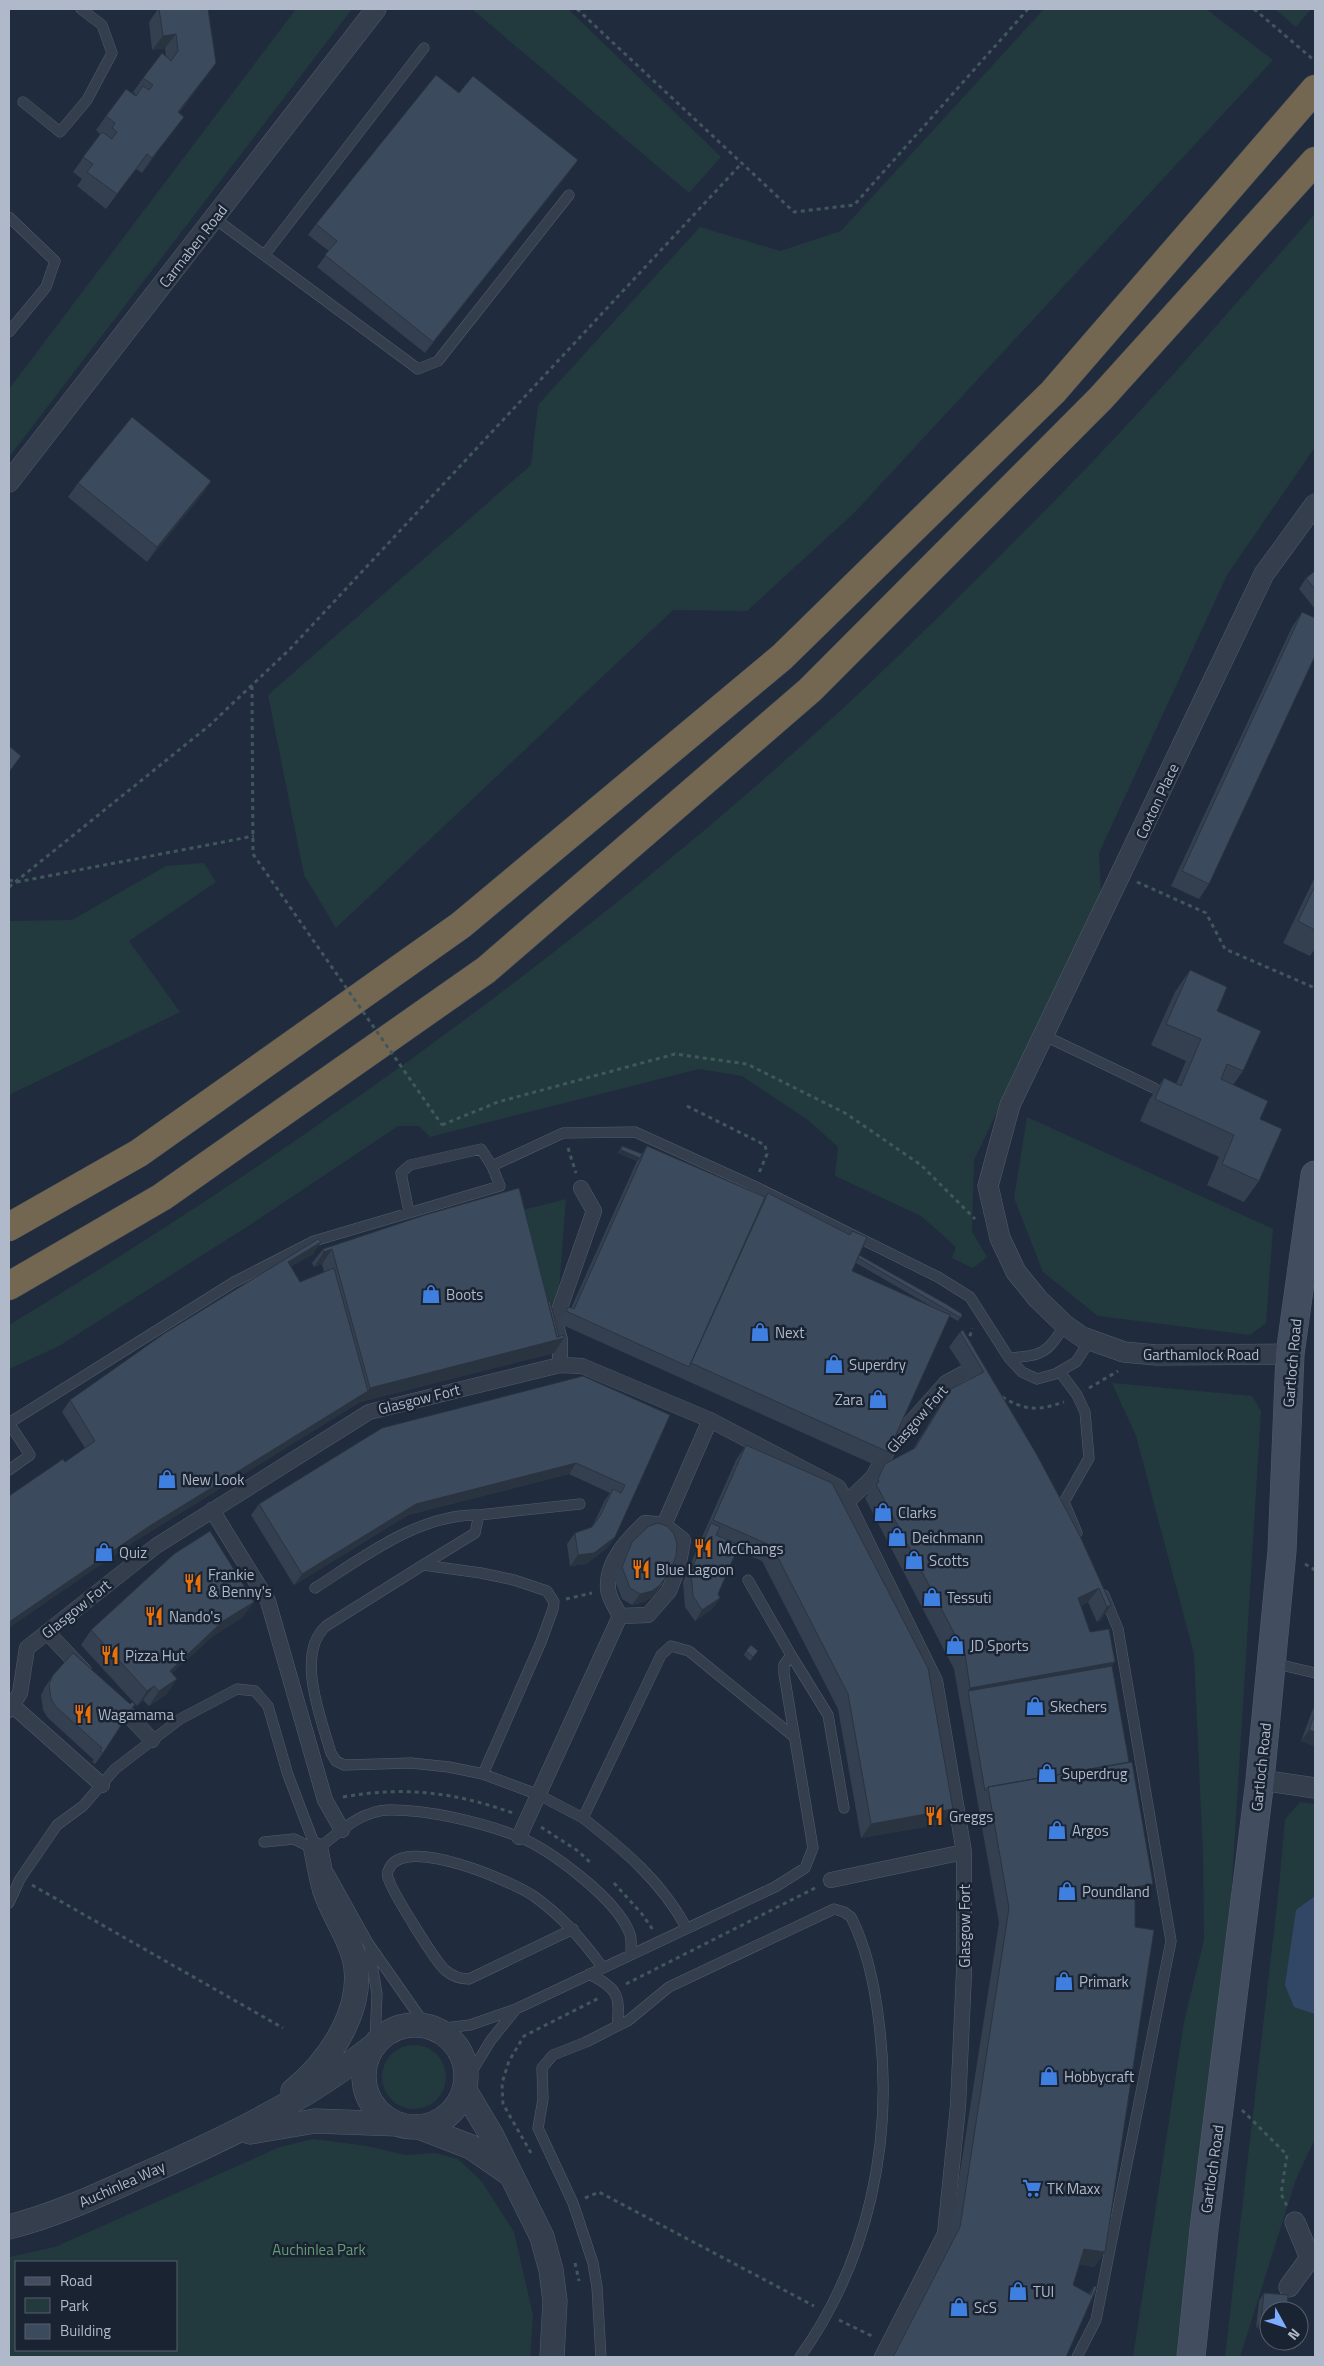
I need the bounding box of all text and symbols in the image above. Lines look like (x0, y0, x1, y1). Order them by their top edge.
street label: Carmaben Road (153, 199, 233, 293)
street label: Coxton Place (1129, 759, 1185, 843)
shop icon: Boots (420, 1283, 442, 1305)
place label: Boots (446, 1283, 483, 1306)
street label: Gartloch Road (1277, 1318, 1307, 1408)
shop icon: Next (749, 1321, 771, 1343)
place label: Next (775, 1321, 805, 1344)
street label: Garthamlock Road (1143, 1343, 1259, 1366)
shop icon: Superdry (823, 1353, 845, 1375)
place label: Superdry (849, 1353, 906, 1376)
street label: Glasgow Fort (376, 1378, 463, 1420)
street label: Glasgow Fort (881, 1379, 954, 1458)
place label: Zara (835, 1388, 863, 1411)
shop icon: Zara (867, 1388, 889, 1410)
shop icon: New Look (156, 1468, 178, 1490)
place label: New Look (182, 1468, 244, 1491)
shop icon: Clarks (872, 1501, 894, 1523)
place label: Clarks (898, 1501, 937, 1524)
shop icon: Deichmann (886, 1526, 908, 1548)
place label: Deichmann (912, 1526, 983, 1549)
restaurant icon: McChangs (692, 1537, 714, 1559)
place label: McChangs (718, 1537, 784, 1560)
shop icon: Quiz (93, 1541, 115, 1563)
place label: Quiz (119, 1541, 147, 1564)
shop icon: Scotts (903, 1549, 925, 1571)
place label: Scotts (929, 1549, 969, 1572)
restaurant icon: Blue Lagoon (630, 1558, 652, 1580)
place label: Blue Lagoon (656, 1558, 734, 1581)
place label: Frankie & Benny's (208, 1563, 272, 1603)
restaurant icon: Frankie & Benny's (182, 1572, 204, 1594)
street label: Glasgow Fort (36, 1573, 116, 1644)
shop icon: Tessuti (921, 1586, 943, 1608)
place label: Tessuti (947, 1586, 992, 1609)
restaurant icon: Nando's (143, 1605, 165, 1627)
place label: Nando's (169, 1605, 220, 1628)
shop icon: JD Sports (944, 1634, 966, 1656)
place label: JD Sports (970, 1634, 1029, 1657)
restaurant icon: Pizza Hut (99, 1644, 121, 1666)
place label: Pizza Hut (125, 1644, 186, 1667)
shop icon: Skechers (1024, 1695, 1046, 1717)
place label: Skechers (1050, 1695, 1107, 1718)
restaurant icon: Wagamama (72, 1703, 94, 1725)
place label: Wagamama (98, 1703, 174, 1726)
street label: Gartloch Road (1245, 1722, 1277, 1812)
shop icon: Superdrug (1036, 1762, 1058, 1784)
place label: Superdrug (1062, 1762, 1128, 1785)
restaurant icon: Greggs (923, 1805, 945, 1827)
place label: Greggs (949, 1805, 993, 1828)
shop icon: Argos (1046, 1819, 1068, 1841)
place label: Argos (1072, 1819, 1109, 1842)
shop icon: Poundland (1056, 1880, 1078, 1902)
place label: Poundland (1082, 1880, 1150, 1903)
street label: Glasgow Fort (953, 1884, 976, 1968)
shop icon: Primark (1053, 1970, 1075, 1992)
place label: Primark (1079, 1970, 1129, 1993)
shop icon: Hobbycraft (1038, 2065, 1060, 2087)
place label: Hobbycraft (1064, 2065, 1135, 2088)
street label: Gartloch Road (1194, 2123, 1230, 2215)
street label: Auchinlea Way (75, 2155, 169, 2213)
supermarket icon: TK Maxx (1021, 2177, 1043, 2199)
place label: TK Maxx (1047, 2177, 1101, 2200)
park label: Auchinlea Park (272, 2238, 366, 2261)
legend (15, 2261, 178, 2351)
text: Road (60, 2269, 92, 2292)
shop icon: TUI (1007, 2280, 1029, 2302)
place label: TUI (1033, 2280, 1054, 2303)
text: Park (60, 2294, 89, 2317)
shop icon: ScS (948, 2296, 970, 2318)
place label: ScS (974, 2296, 997, 2319)
north arrow (1259, 2301, 1309, 2351)
text: Building (60, 2319, 111, 2342)
text: N (1283, 2324, 1306, 2345)

